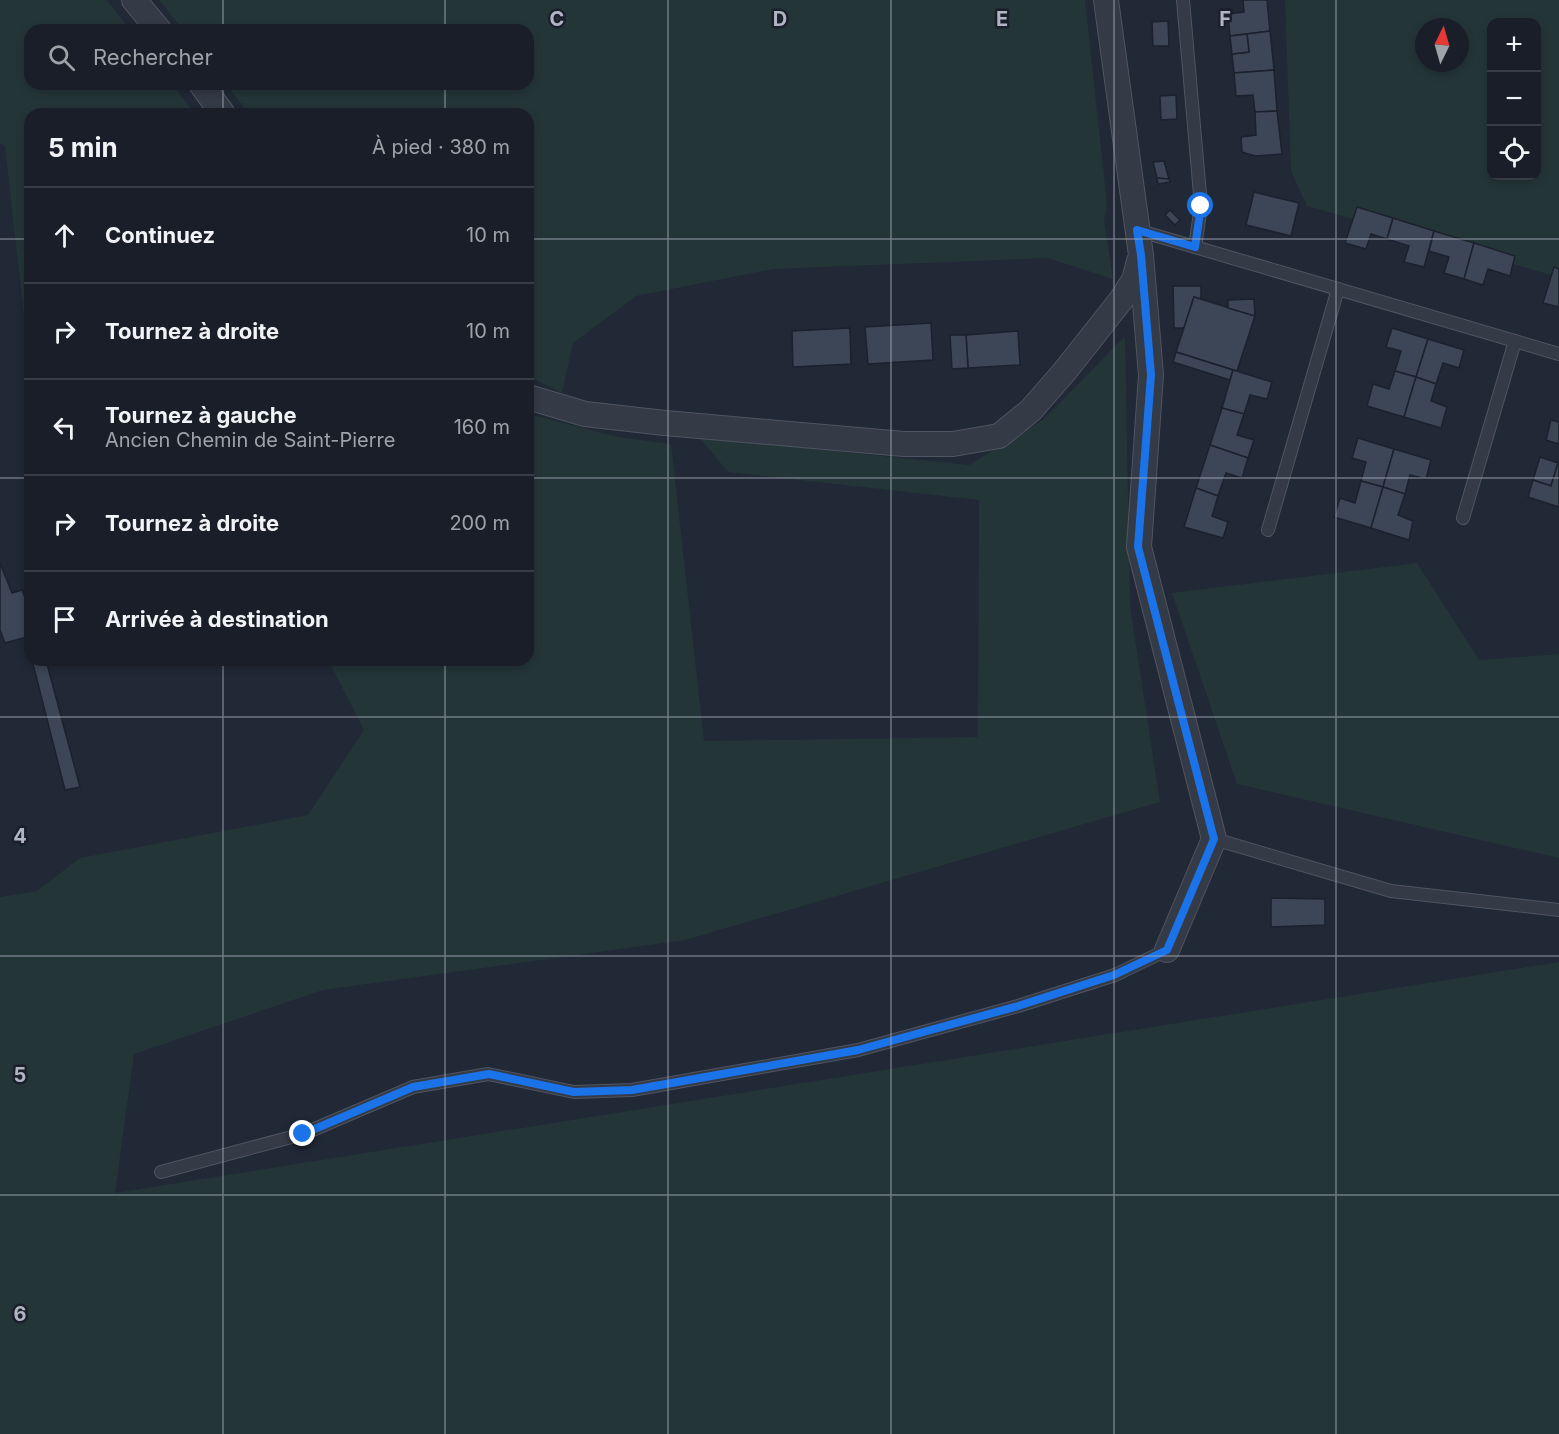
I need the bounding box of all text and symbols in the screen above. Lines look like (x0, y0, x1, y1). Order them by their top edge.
text: C (550, 7, 564, 31)
text: D (773, 7, 787, 31)
text: E (996, 7, 1008, 31)
text: F (1219, 7, 1231, 31)
north arrow (1415, 18, 1469, 72)
map controls (1487, 18, 1541, 180)
button: + (1487, 18, 1541, 72)
search box (24, 24, 534, 90)
icon: search (45, 41, 78, 74)
text: Rechercher (93, 44, 213, 70)
button: − (1487, 72, 1541, 126)
button: locate (1487, 126, 1541, 180)
text: 5 min (48, 132, 118, 163)
text: À pied · 380 m (372, 135, 510, 159)
route start (1187, 192, 1213, 218)
icon: ahead (48, 219, 81, 252)
text: Continuez (105, 222, 215, 248)
text: 10 m (466, 223, 510, 247)
icon: right (48, 315, 81, 348)
text: Tournez à droite (105, 318, 279, 344)
text: 10 m (466, 319, 510, 343)
text: Tournez à gauche (105, 402, 297, 428)
icon: left (48, 411, 81, 444)
text: 160 m (454, 415, 510, 439)
text: Ancien Chemin de Saint-Pierre (105, 428, 395, 452)
icon: right (48, 507, 81, 540)
text: Tournez à droite (105, 510, 279, 536)
text: 200 m (449, 511, 510, 535)
icon: arrive (48, 603, 81, 636)
text: Arrivée à destination (105, 606, 329, 632)
text: 4 (13, 824, 27, 848)
text: 5 (14, 1063, 26, 1087)
route end (289, 1120, 315, 1146)
text: 6 (14, 1302, 27, 1326)

